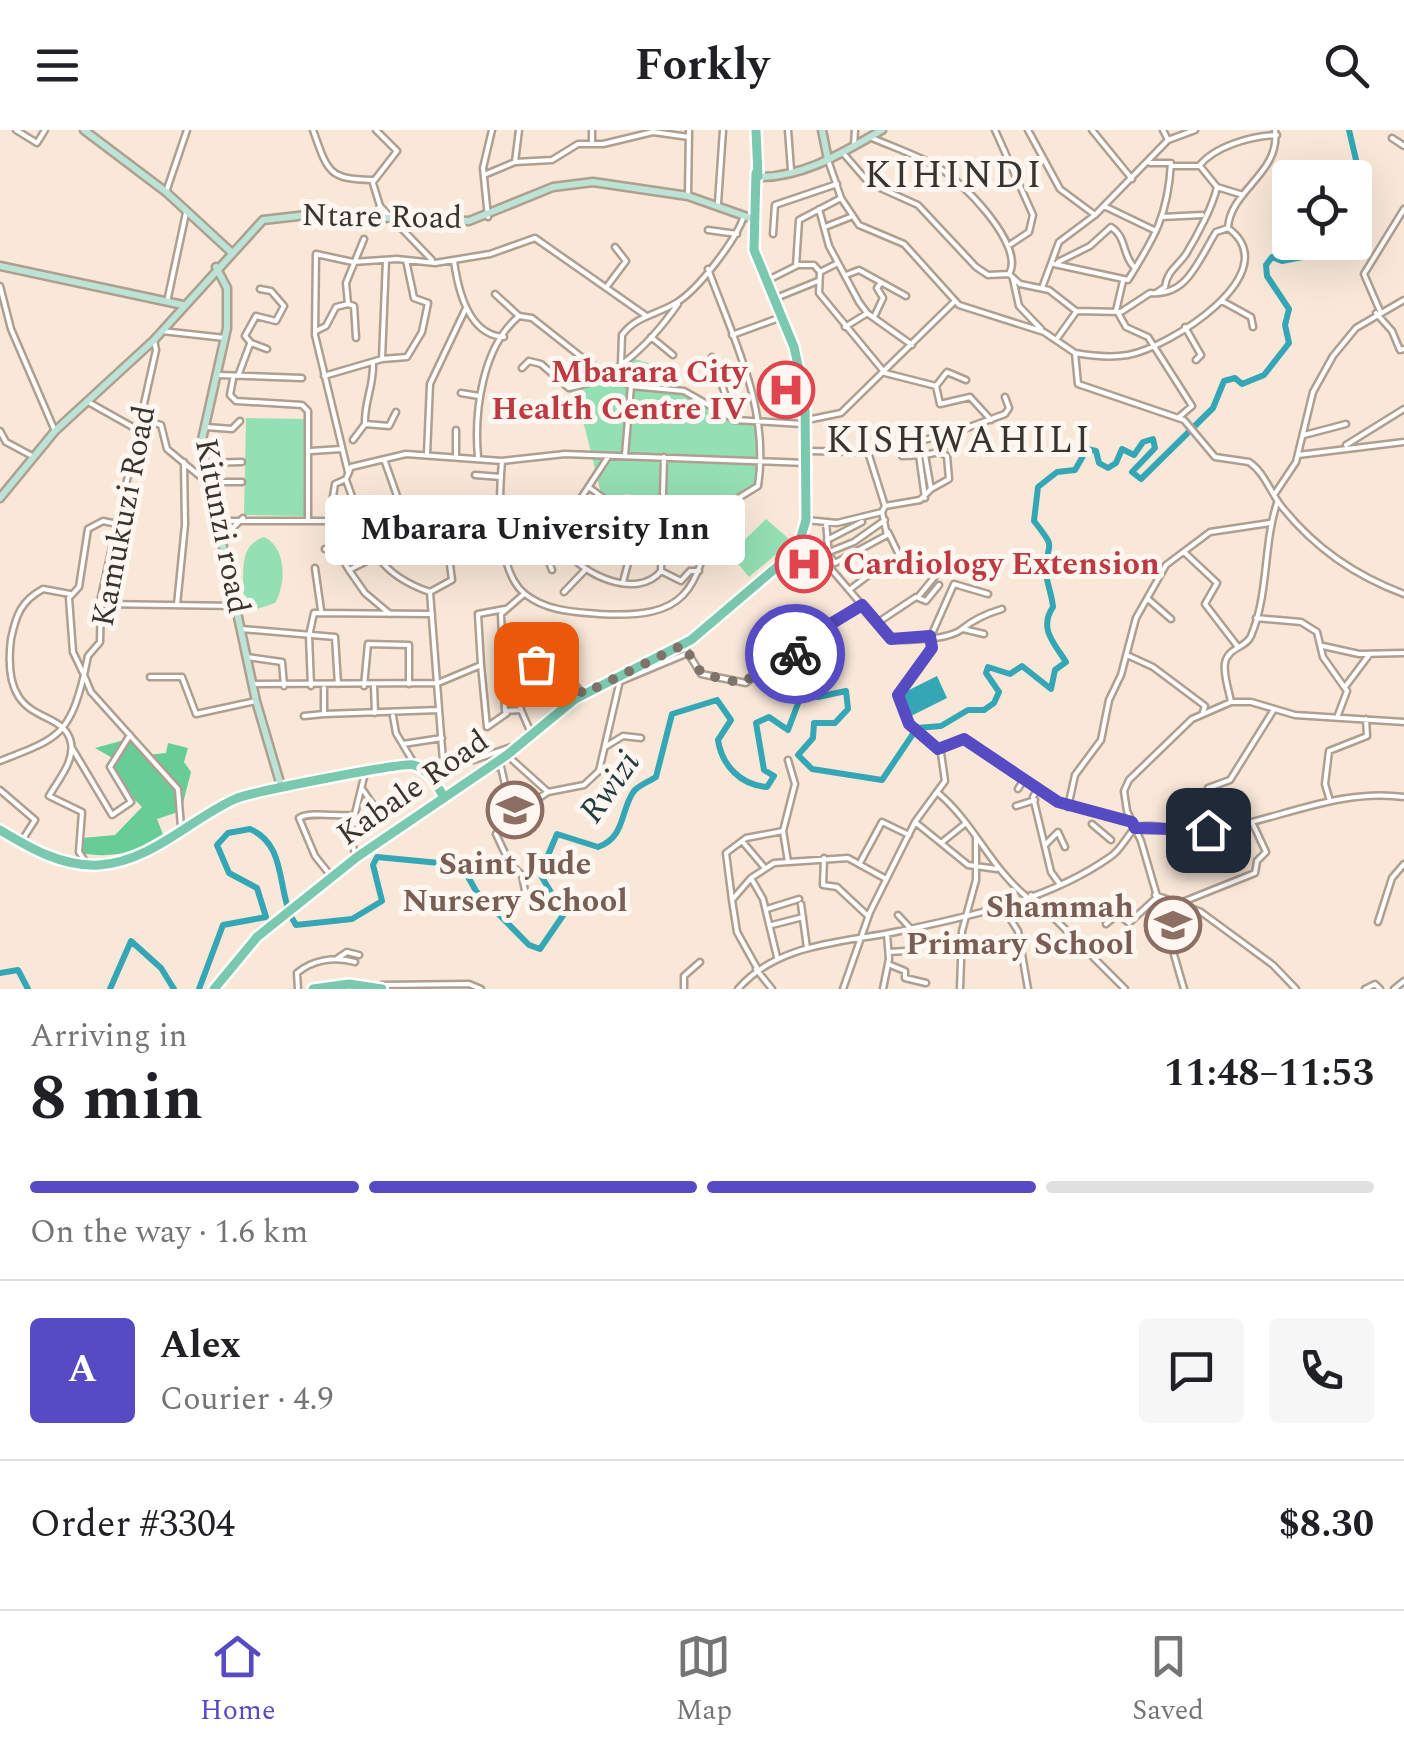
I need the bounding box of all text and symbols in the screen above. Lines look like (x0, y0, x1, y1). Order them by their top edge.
text: Forkly (635, 31, 769, 100)
icon: menu (30, 38, 85, 93)
icon: search (1319, 38, 1374, 93)
district label: KIHINDI (864, 147, 1044, 205)
map controls (1272, 160, 1372, 260)
button: locate (1272, 160, 1372, 260)
street label: Ntare Road (301, 191, 463, 243)
place label: Mbarara City Health Centre IV (491, 348, 749, 434)
hospital icon: Mbarara City Health Centre IV (756, 360, 816, 420)
street label: Kamukuzi Road (79, 401, 169, 631)
district label: KISHWAHILI (826, 412, 1092, 470)
street label: Kitunzi road (181, 434, 263, 618)
callout: Mbarara University Inn (326, 494, 746, 564)
text: Mbarara University Inn (360, 505, 710, 554)
hospital icon: Cardiology Extension (774, 534, 834, 594)
place label: Cardiology Extension (843, 540, 1160, 589)
courier (745, 604, 845, 704)
pin (494, 622, 579, 707)
icon: bike (768, 627, 823, 682)
icon: bag (509, 637, 564, 692)
street label: Kabale Road (327, 717, 499, 859)
water label: Rwizi (566, 740, 654, 834)
school or university icon: Saint Jude Nursery School (485, 780, 545, 840)
pin (1166, 788, 1251, 873)
icon: home (1181, 803, 1236, 858)
place label: Saint Jude Nursery School (402, 840, 628, 926)
place label: Shammah Primary School (906, 883, 1134, 969)
school or university icon: Shammah Primary School (1143, 895, 1203, 955)
text: Arriving in (30, 1012, 187, 1061)
text: 11:48–11:53 (1164, 1045, 1374, 1103)
text: 8 min (30, 1049, 203, 1148)
text: On the way · 1.6 km (30, 1208, 308, 1257)
text: Alex (160, 1317, 241, 1375)
button: chat (1139, 1318, 1244, 1423)
button: phone (1269, 1318, 1374, 1423)
text: A (68, 1341, 97, 1399)
text: Courier · 4.9 (160, 1375, 333, 1424)
text: Order #3304 (30, 1496, 235, 1554)
text: $8.30 (1279, 1496, 1374, 1554)
tab: Home (200, 1629, 276, 1732)
tab: Map (676, 1629, 732, 1732)
tab: Saved (1132, 1629, 1204, 1732)

